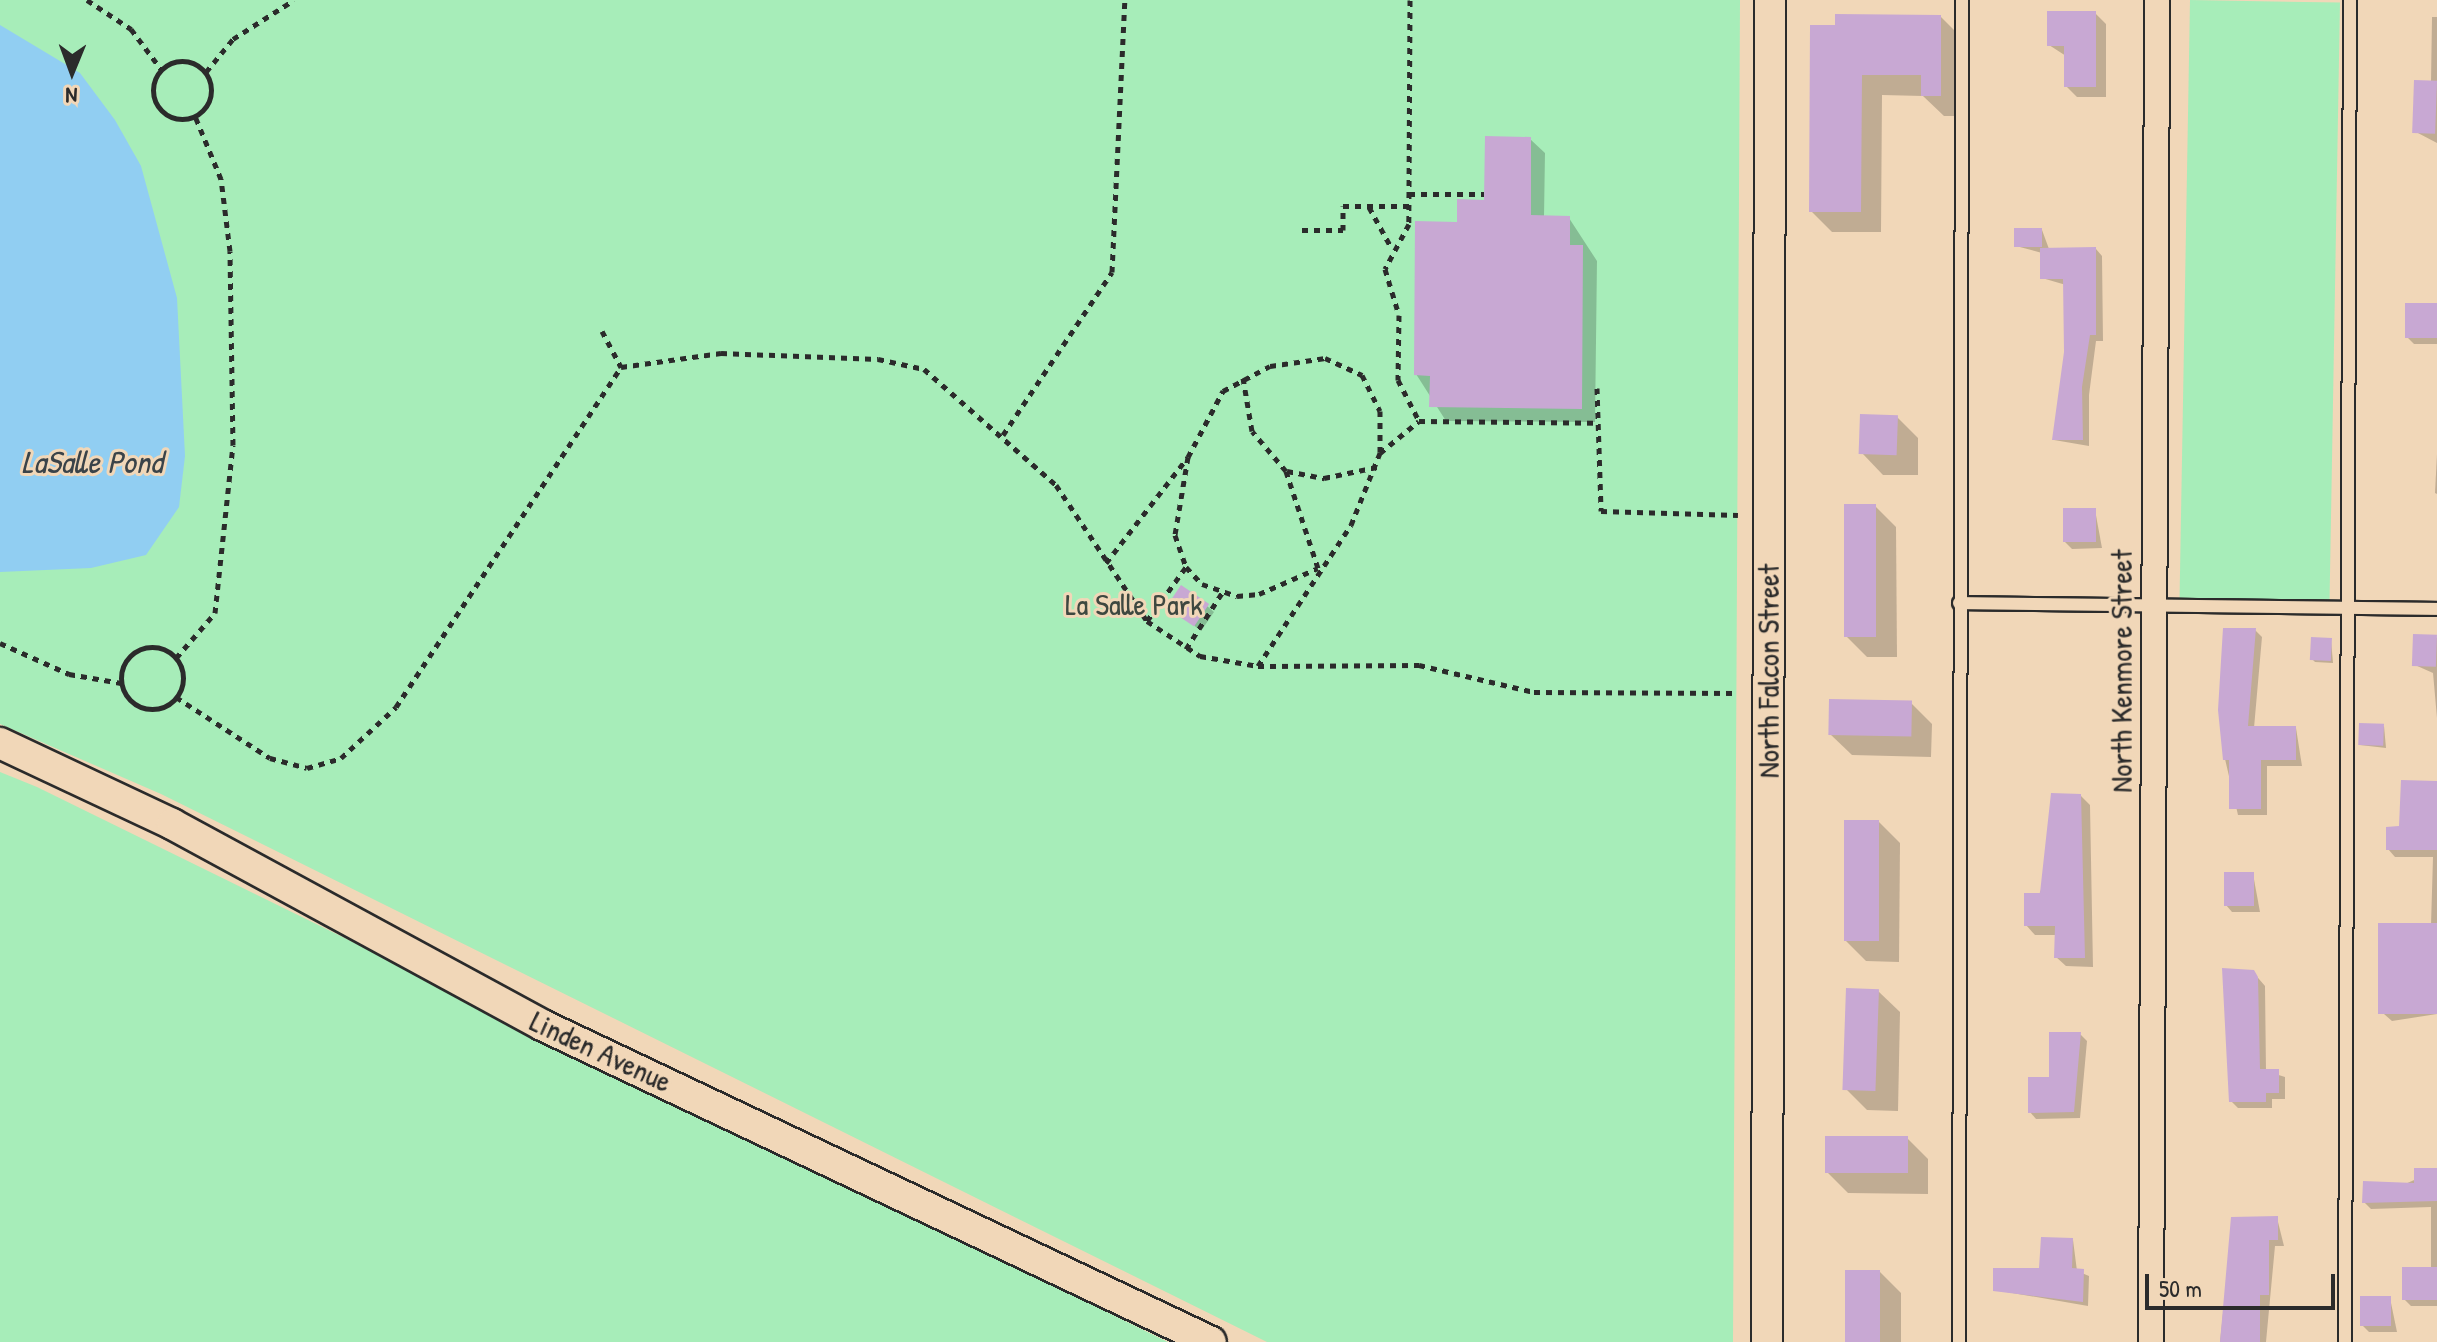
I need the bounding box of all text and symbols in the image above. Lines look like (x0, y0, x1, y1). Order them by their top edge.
north arrow (32, 32, 112, 112)
text: N (65, 81, 78, 111)
water label: LaSalle Pond (22, 443, 162, 481)
street label: North Kenmore Street (2103, 549, 2139, 793)
street label: North Falcon Street (1750, 564, 1786, 778)
park label: La Salle Park (1065, 586, 1203, 622)
street label: Linden Avenue (525, 1003, 677, 1099)
scale bar (2149, 1258, 2339, 1308)
text: 50 m (2159, 1272, 2202, 1304)

